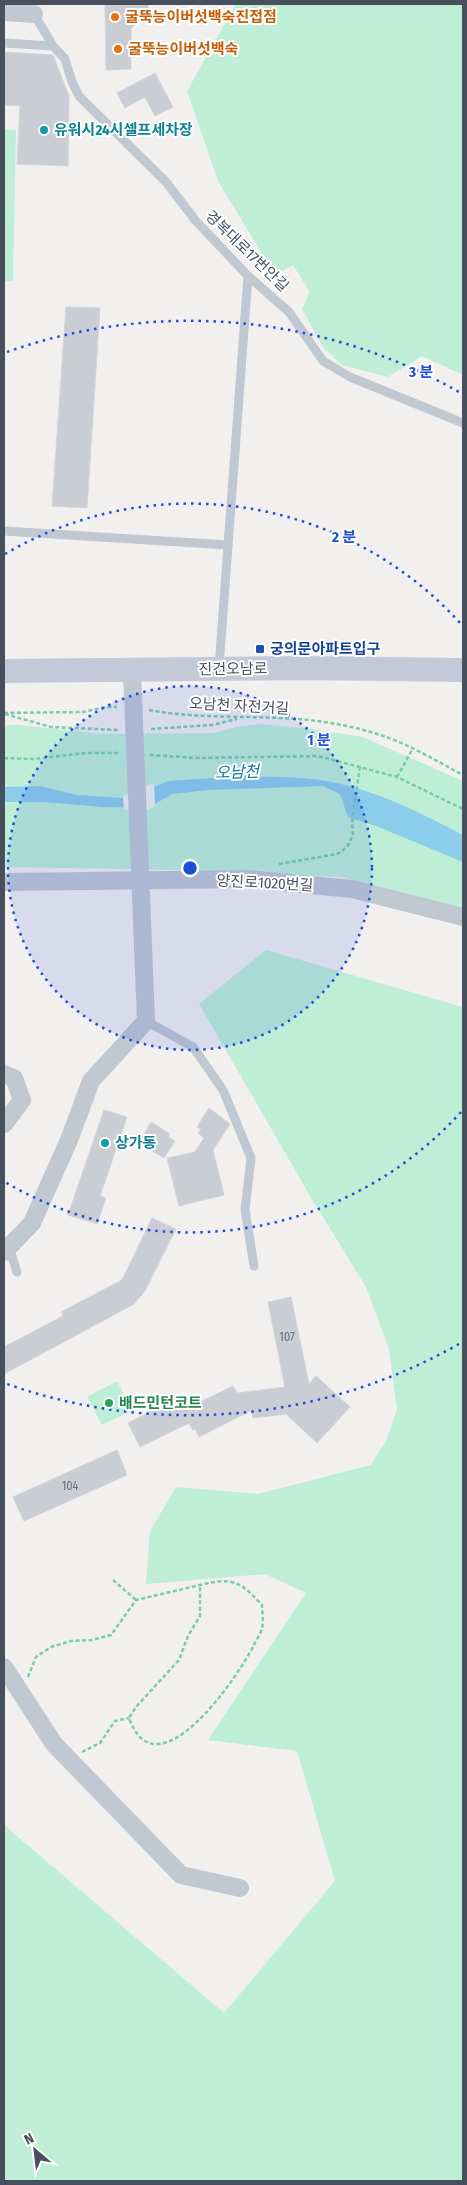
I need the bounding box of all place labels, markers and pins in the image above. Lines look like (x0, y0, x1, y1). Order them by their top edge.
place label: 굴뚝능이버섯백숙진접점 (125, 8, 277, 26)
marker: 굴뚝능이버섯백숙진접점 (109, 11, 121, 23)
place label: 굴뚝능이버섯백숙 (128, 40, 239, 58)
marker: 굴뚝능이버섯백숙 (112, 43, 124, 55)
place label: 유워시24시셀프세차장 (54, 121, 193, 139)
marker: 유워시24시셀프세차장 (38, 124, 50, 136)
place label: 궁의문아파트입구 (270, 640, 381, 658)
marker: 궁의문아파트입구 (254, 643, 266, 655)
centre of rings (181, 859, 199, 877)
place label: 상가동 (115, 1134, 157, 1152)
marker: 상가동 (99, 1137, 111, 1149)
place label: 배드민턴코트 (119, 1394, 202, 1412)
marker: 배드민턴코트 (103, 1397, 115, 1409)

